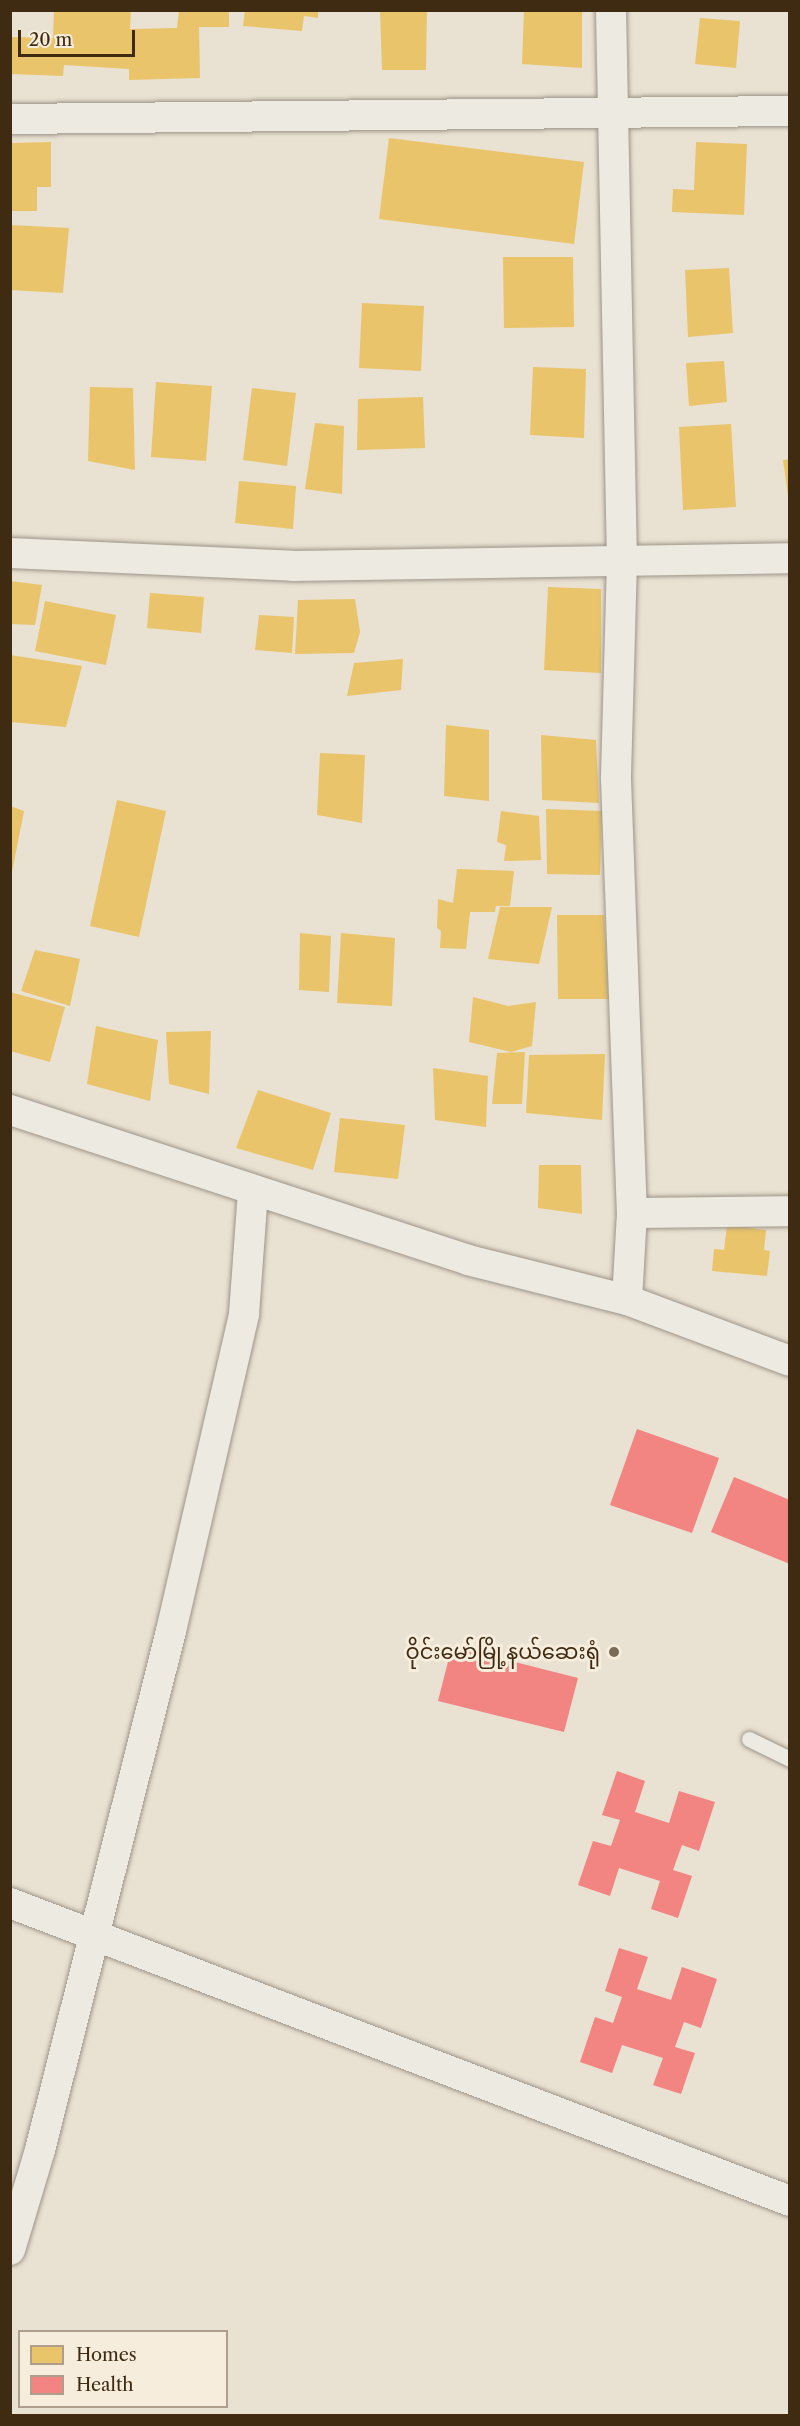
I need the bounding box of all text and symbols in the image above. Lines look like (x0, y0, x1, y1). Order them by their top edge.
scale bar (21, 18, 138, 56)
text: 20 m (29, 29, 72, 51)
place label: ဝိုင်းမော်မြို့နယ်ဆေးရုံ (406, 1639, 600, 1665)
marker: ဝိုင်းမော်မြို့နယ်ဆေးရုံ (605, 1643, 623, 1661)
legend (18, 2330, 228, 2408)
text: Homes (76, 2344, 137, 2366)
text: Health (76, 2374, 134, 2396)

